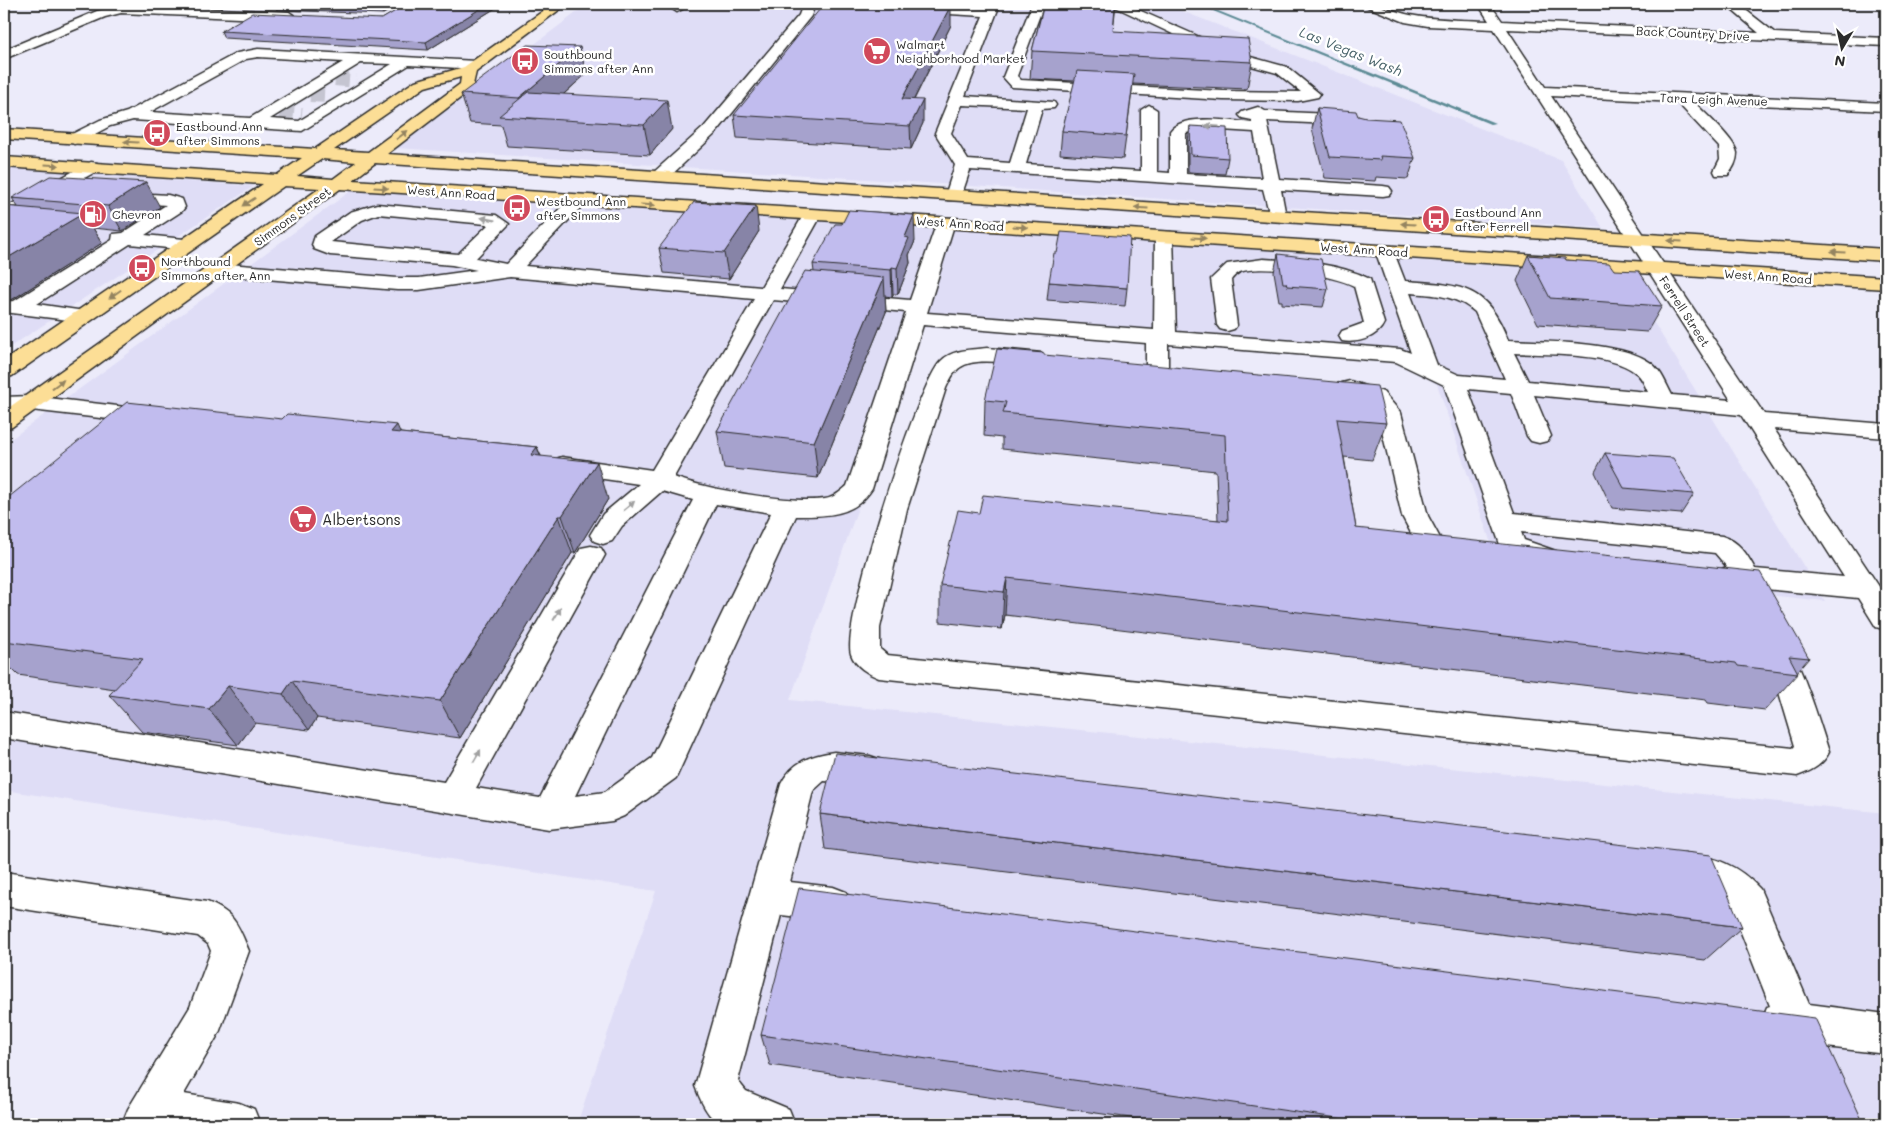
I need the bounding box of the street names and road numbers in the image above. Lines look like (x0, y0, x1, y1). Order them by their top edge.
street label: Back Country Drive (1636, 22, 1750, 44)
street label: Tara Leigh Avenue (1660, 89, 1768, 109)
street label: West Ann Road (406, 181, 496, 203)
street label: Simmons Street (250, 183, 334, 249)
street label: West Ann Road (915, 212, 1005, 234)
street label: West Ann Road (1319, 238, 1409, 260)
street label: West Ann Road (1723, 265, 1813, 287)
street label: Ferrell Street (1656, 272, 1714, 350)

